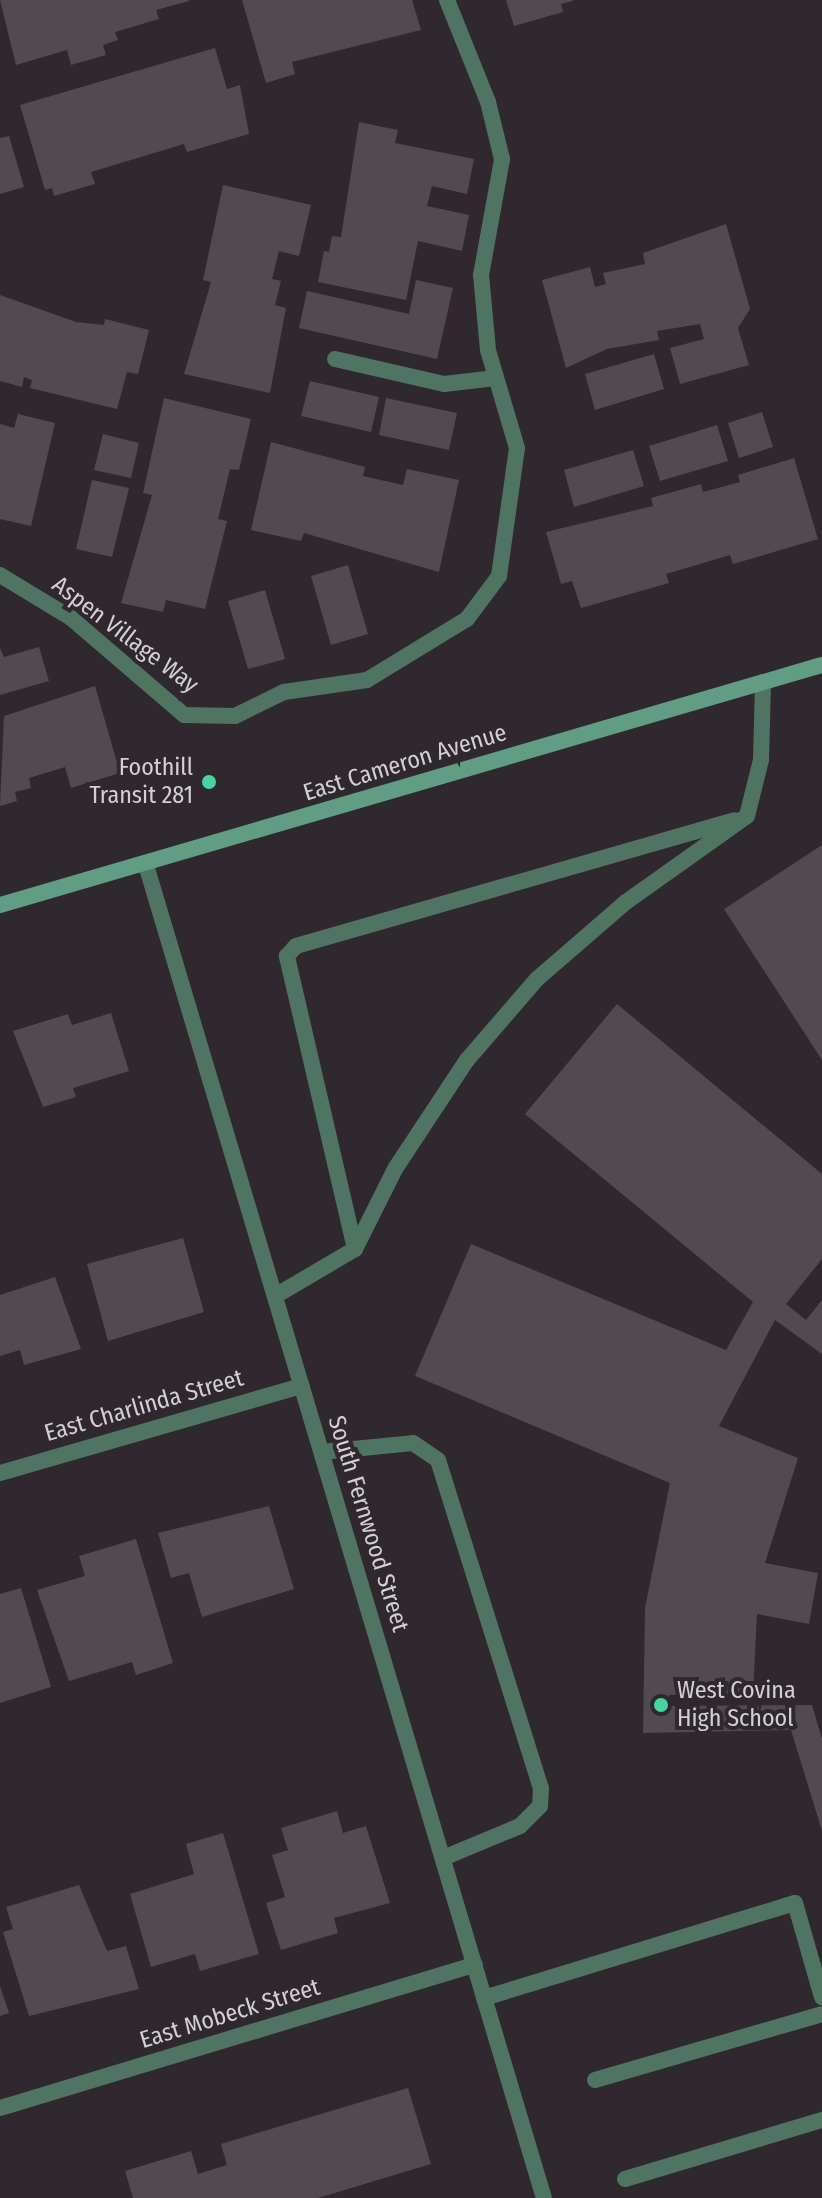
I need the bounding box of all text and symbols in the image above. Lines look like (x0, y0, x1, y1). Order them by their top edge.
street label: Aspen Village Way (46, 571, 204, 699)
street label: East Cameron Avenue (300, 718, 510, 808)
place label: Foothill Transit 281 (89, 754, 193, 810)
marker: Foothill Transit 281 (200, 773, 218, 791)
street label: East Charlinda Street (41, 1364, 247, 1448)
street label: South Fernwood Street (321, 1413, 415, 1635)
place label: West Covina High School (677, 1677, 796, 1733)
marker: West Covina High School (652, 1696, 670, 1714)
street label: East Mobeck Street (137, 1973, 323, 2055)

